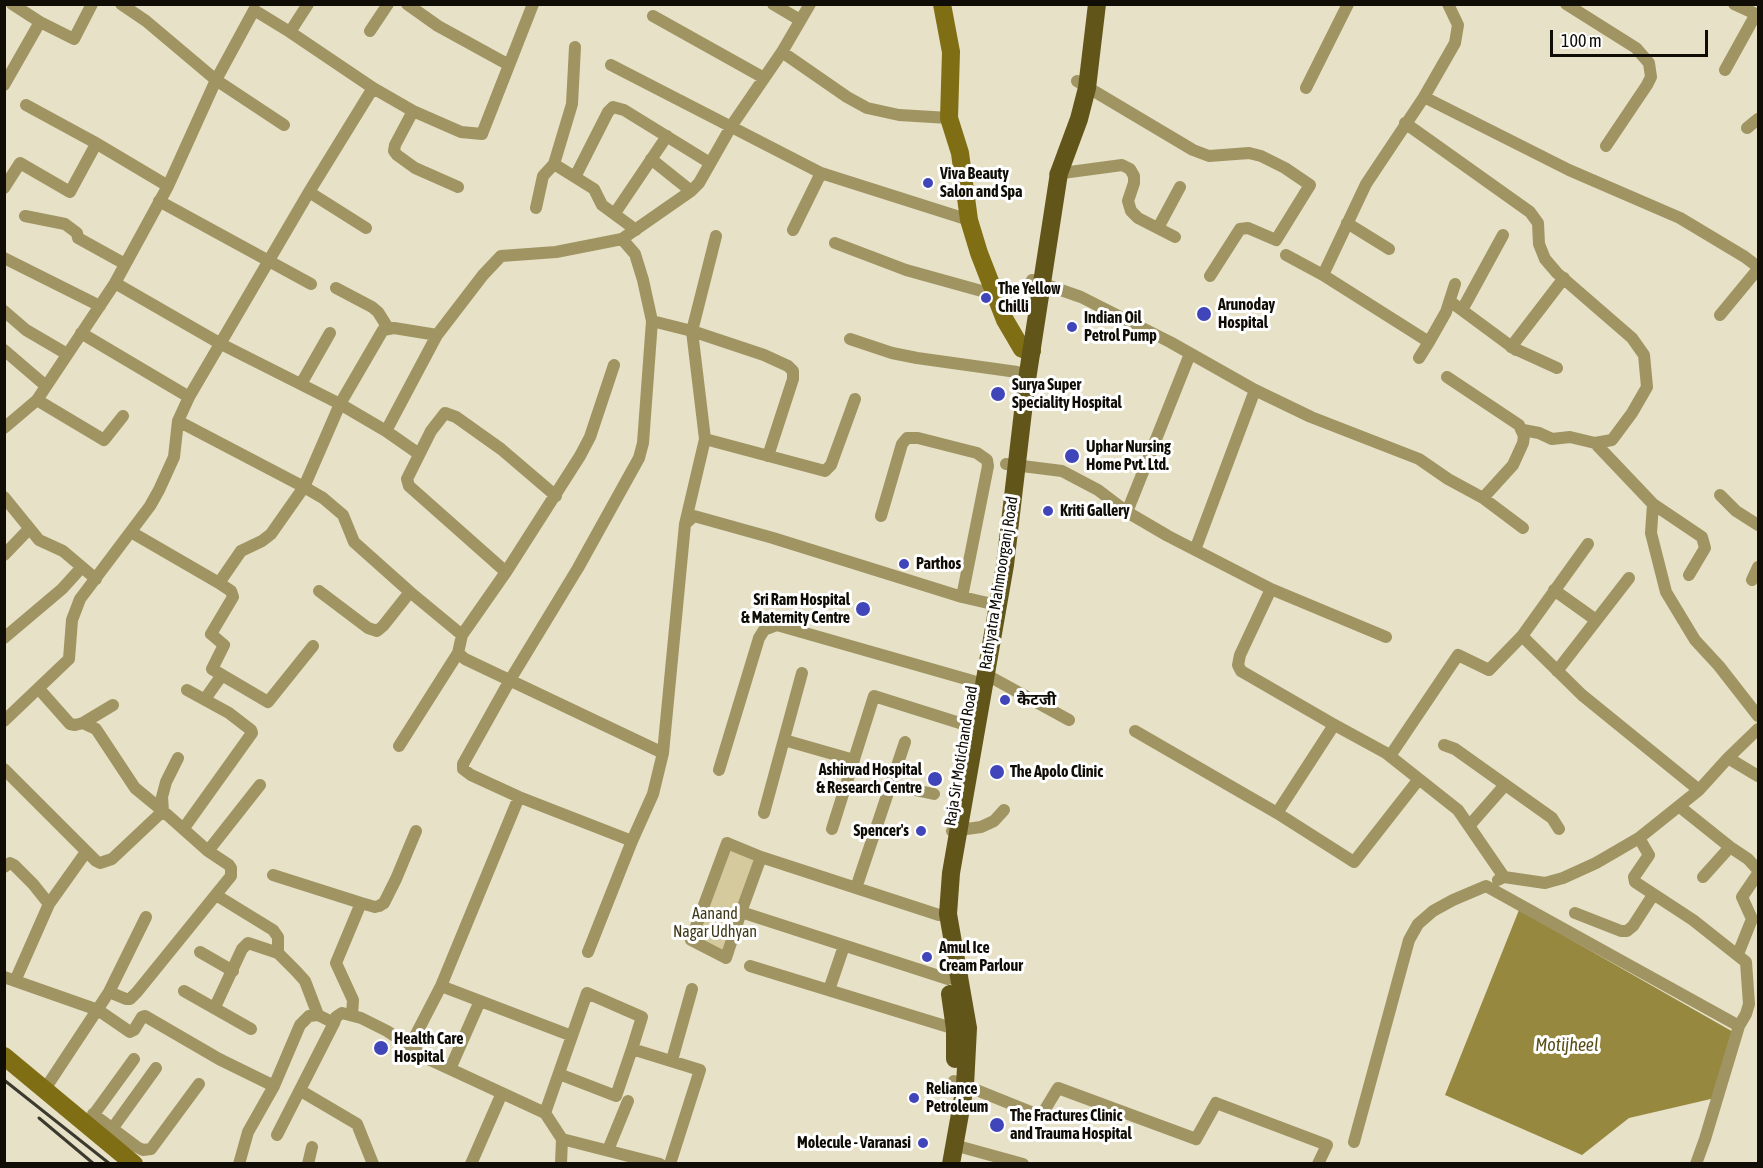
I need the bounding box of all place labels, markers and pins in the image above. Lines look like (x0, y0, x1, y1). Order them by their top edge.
place label: Viva Beauty Salon and Spa (940, 164, 1022, 202)
marker: Viva Beauty Salon and Spa (921, 176, 935, 190)
place label: The Yellow Chilli (998, 279, 1061, 317)
marker: The Yellow Chilli (979, 291, 993, 305)
place label: Arunoday Hospital (1218, 295, 1275, 333)
marker: Arunoday Hospital (1195, 305, 1213, 323)
place label: Indian Oil Petrol Pump (1084, 308, 1157, 346)
marker: Indian Oil Petrol Pump (1065, 320, 1079, 334)
place label: Surya Super Speciality Hospital (1012, 375, 1122, 413)
marker: Surya Super Speciality Hospital (989, 385, 1007, 403)
place label: Uphar Nursing Home Pvt. Ltd. (1086, 437, 1171, 475)
marker: Uphar Nursing Home Pvt. Ltd. (1063, 447, 1081, 465)
place label: Kriti Gallery (1060, 501, 1130, 521)
marker: Kriti Gallery (1041, 504, 1055, 518)
place label: Parthos (916, 554, 961, 574)
marker: Parthos (897, 557, 911, 571)
place label: Sri Ram Hospital & Maternity Centre (741, 590, 850, 628)
marker: Sri Ram Hospital & Maternity Centre (854, 600, 872, 618)
place label: कैटजी (1017, 690, 1056, 710)
marker: कैटजी (998, 693, 1012, 707)
place label: Ashirvad Hospital & Research Centre (816, 760, 922, 798)
place label: The Apolo Clinic (1010, 762, 1103, 782)
marker: The Apolo Clinic (988, 763, 1006, 781)
marker: Ashirvad Hospital & Research Centre (926, 770, 944, 788)
place label: Spencer's (853, 821, 909, 841)
marker: Spencer's (914, 824, 928, 838)
place label: Amul Ice Cream Parlour (939, 938, 1023, 976)
marker: Amul Ice Cream Parlour (920, 950, 934, 964)
place label: Health Care Hospital (394, 1029, 463, 1067)
marker: Health Care Hospital (372, 1039, 390, 1057)
place label: Reliance Petroleum (926, 1079, 988, 1117)
marker: Reliance Petroleum (907, 1091, 921, 1105)
place label: The Fractures Clinic and Trauma Hospital (1010, 1106, 1132, 1144)
marker: The Fractures Clinic and Trauma Hospital (988, 1116, 1006, 1134)
place label: Molecule - Varanasi (797, 1133, 911, 1153)
marker: Molecule - Varanasi (916, 1136, 930, 1150)

